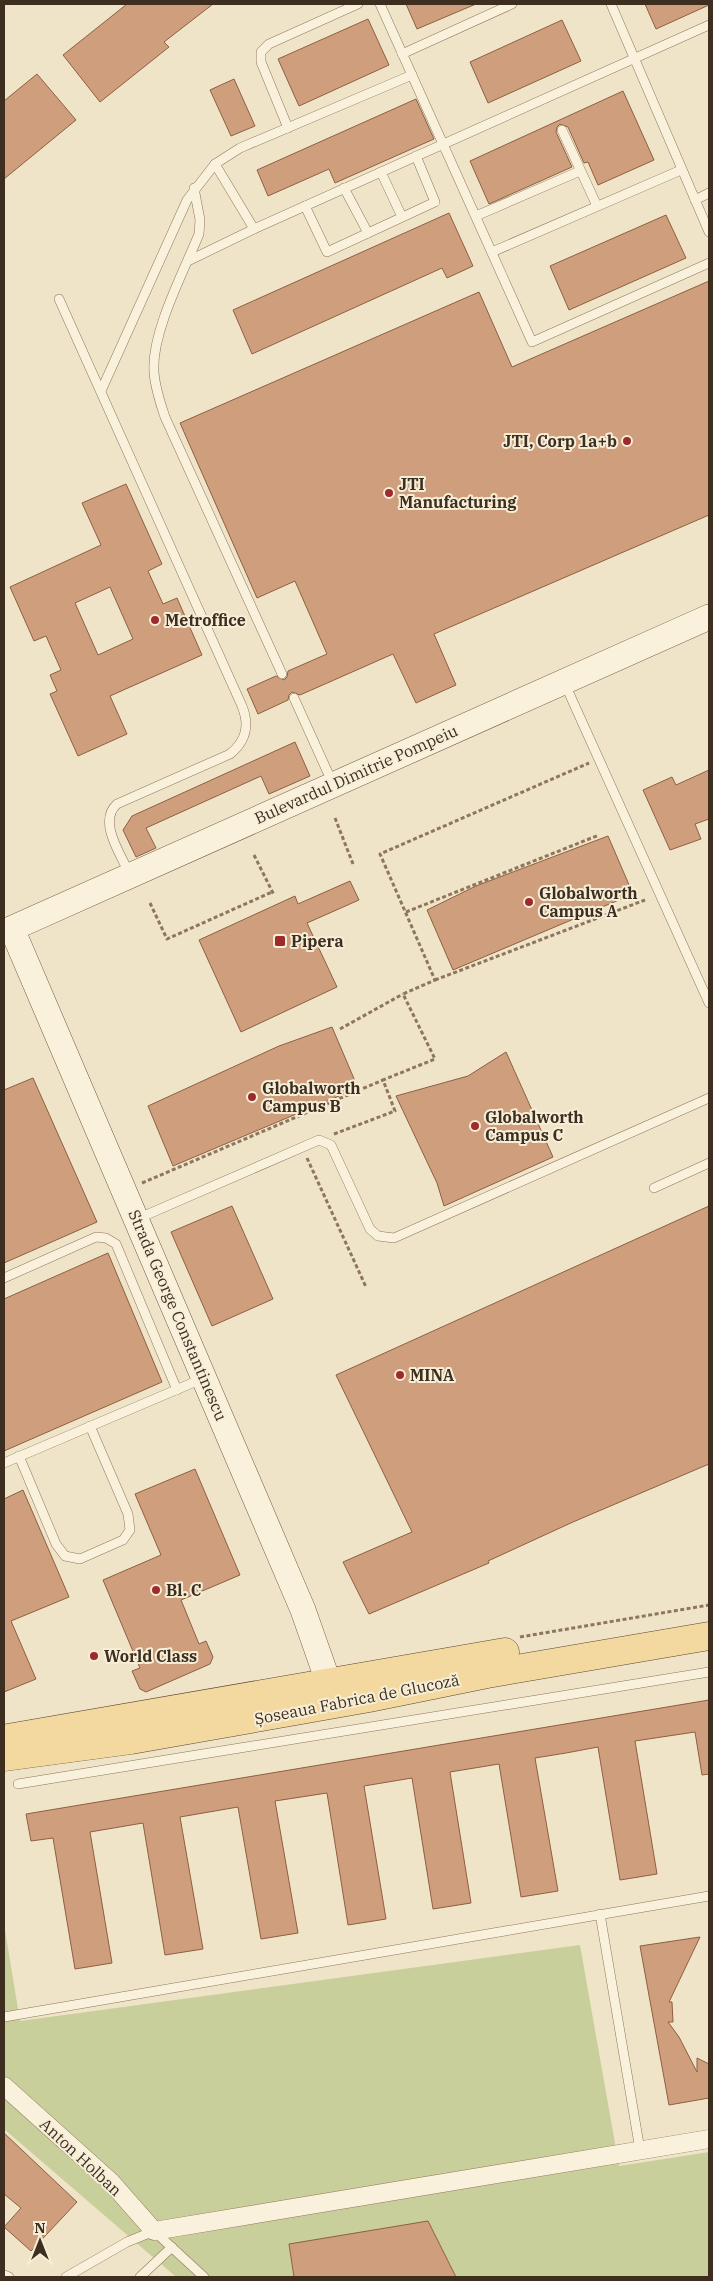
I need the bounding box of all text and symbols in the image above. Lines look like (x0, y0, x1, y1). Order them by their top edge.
place label: JTI, Corp 1a+b (503, 431, 617, 451)
marker: JTI, Corp 1a+b (621, 435, 633, 447)
place label: JTI Manufacturing (399, 474, 517, 512)
marker: JTI Manufacturing (383, 487, 395, 499)
place label: Metroffice (165, 610, 246, 630)
marker: Metroffice (149, 614, 161, 626)
street label: Bulevardul Dimitrie Pompeiu (251, 720, 461, 828)
place label: Globalworth Campus A (539, 883, 638, 921)
marker: Globalworth Campus A (523, 896, 535, 908)
place label: Pipera (291, 931, 344, 951)
marker: Pipera (273, 934, 287, 948)
place label: Globalworth Campus B (262, 1078, 361, 1116)
marker: Globalworth Campus B (246, 1091, 258, 1103)
place label: Globalworth Campus C (485, 1107, 584, 1145)
marker: Globalworth Campus C (469, 1120, 481, 1132)
street label: Strada George Constantinescu (124, 1206, 232, 1424)
place label: MINA (410, 1365, 454, 1385)
marker: MINA (394, 1369, 406, 1381)
place label: Bl. C (166, 1580, 202, 1600)
marker: Bl. C (150, 1584, 162, 1596)
place label: World Class (104, 1646, 197, 1666)
marker: World Class (88, 1650, 100, 1662)
street label: Șoseaua Fabrica de Glucoză (253, 1669, 461, 1729)
street label: Anton Holban (36, 2114, 126, 2200)
north arrow (15, 2216, 65, 2266)
text: N (34, 2219, 46, 2237)

